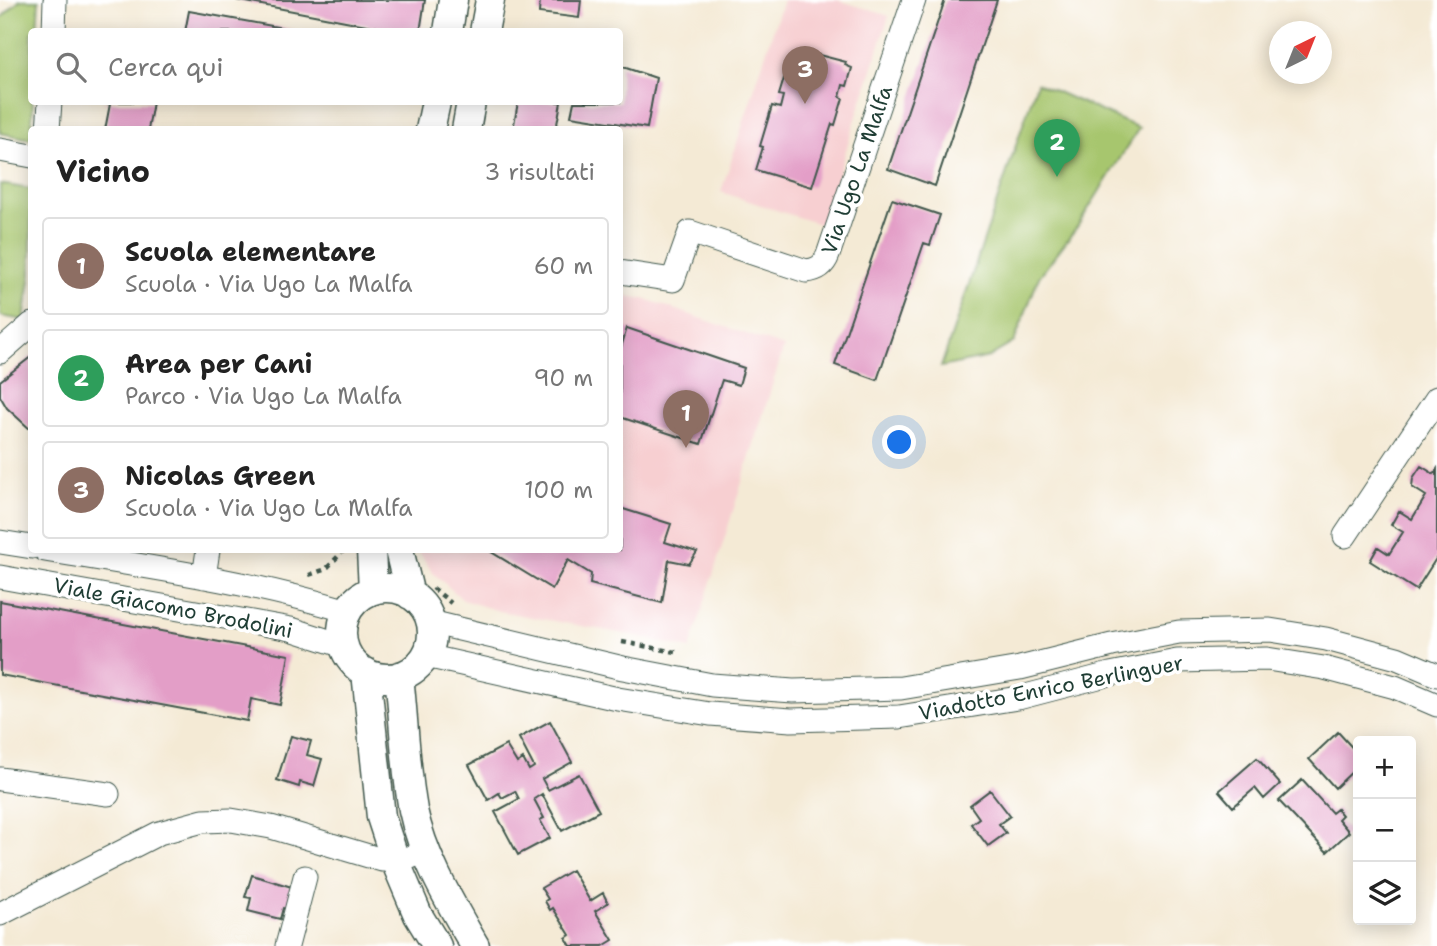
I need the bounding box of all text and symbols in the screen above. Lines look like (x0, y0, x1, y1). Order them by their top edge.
north arrow (1269, 21, 1332, 84)
search box (28, 28, 623, 105)
pin: 3 (782, 46, 828, 104)
icon: search (52, 48, 90, 86)
text: Cerca qui (108, 49, 224, 84)
street label: Via Ugo La Malfa (815, 82, 899, 258)
pin: 2 (1034, 119, 1080, 177)
text: Vicino (56, 151, 150, 192)
text: 3 risultati (484, 157, 595, 187)
text: Scuola elementare (125, 234, 376, 269)
text: 1 (76, 251, 86, 281)
text: 60 m (534, 251, 593, 281)
text: Scuola · Via Ugo La Malfa (125, 269, 412, 299)
text: Area per Cani (125, 346, 313, 381)
text: 2 (73, 363, 89, 393)
text: 90 m (533, 363, 593, 393)
text: Parco · Via Ugo La Malfa (125, 381, 402, 411)
pin: 1 (663, 390, 709, 448)
your location (882, 425, 916, 459)
text: Nicolas Green (125, 458, 315, 493)
text: 3 (73, 475, 89, 505)
text: 100 m (524, 475, 593, 505)
text: Scuola · Via Ugo La Malfa (125, 493, 412, 523)
street label: Viale Giacomo Brodolini (51, 571, 295, 645)
street label: Viadotto Enrico Berlinguer (916, 649, 1186, 727)
map controls (1353, 736, 1416, 925)
button: + (1353, 736, 1416, 799)
button: − (1353, 799, 1416, 862)
button: layers (1353, 862, 1416, 925)

